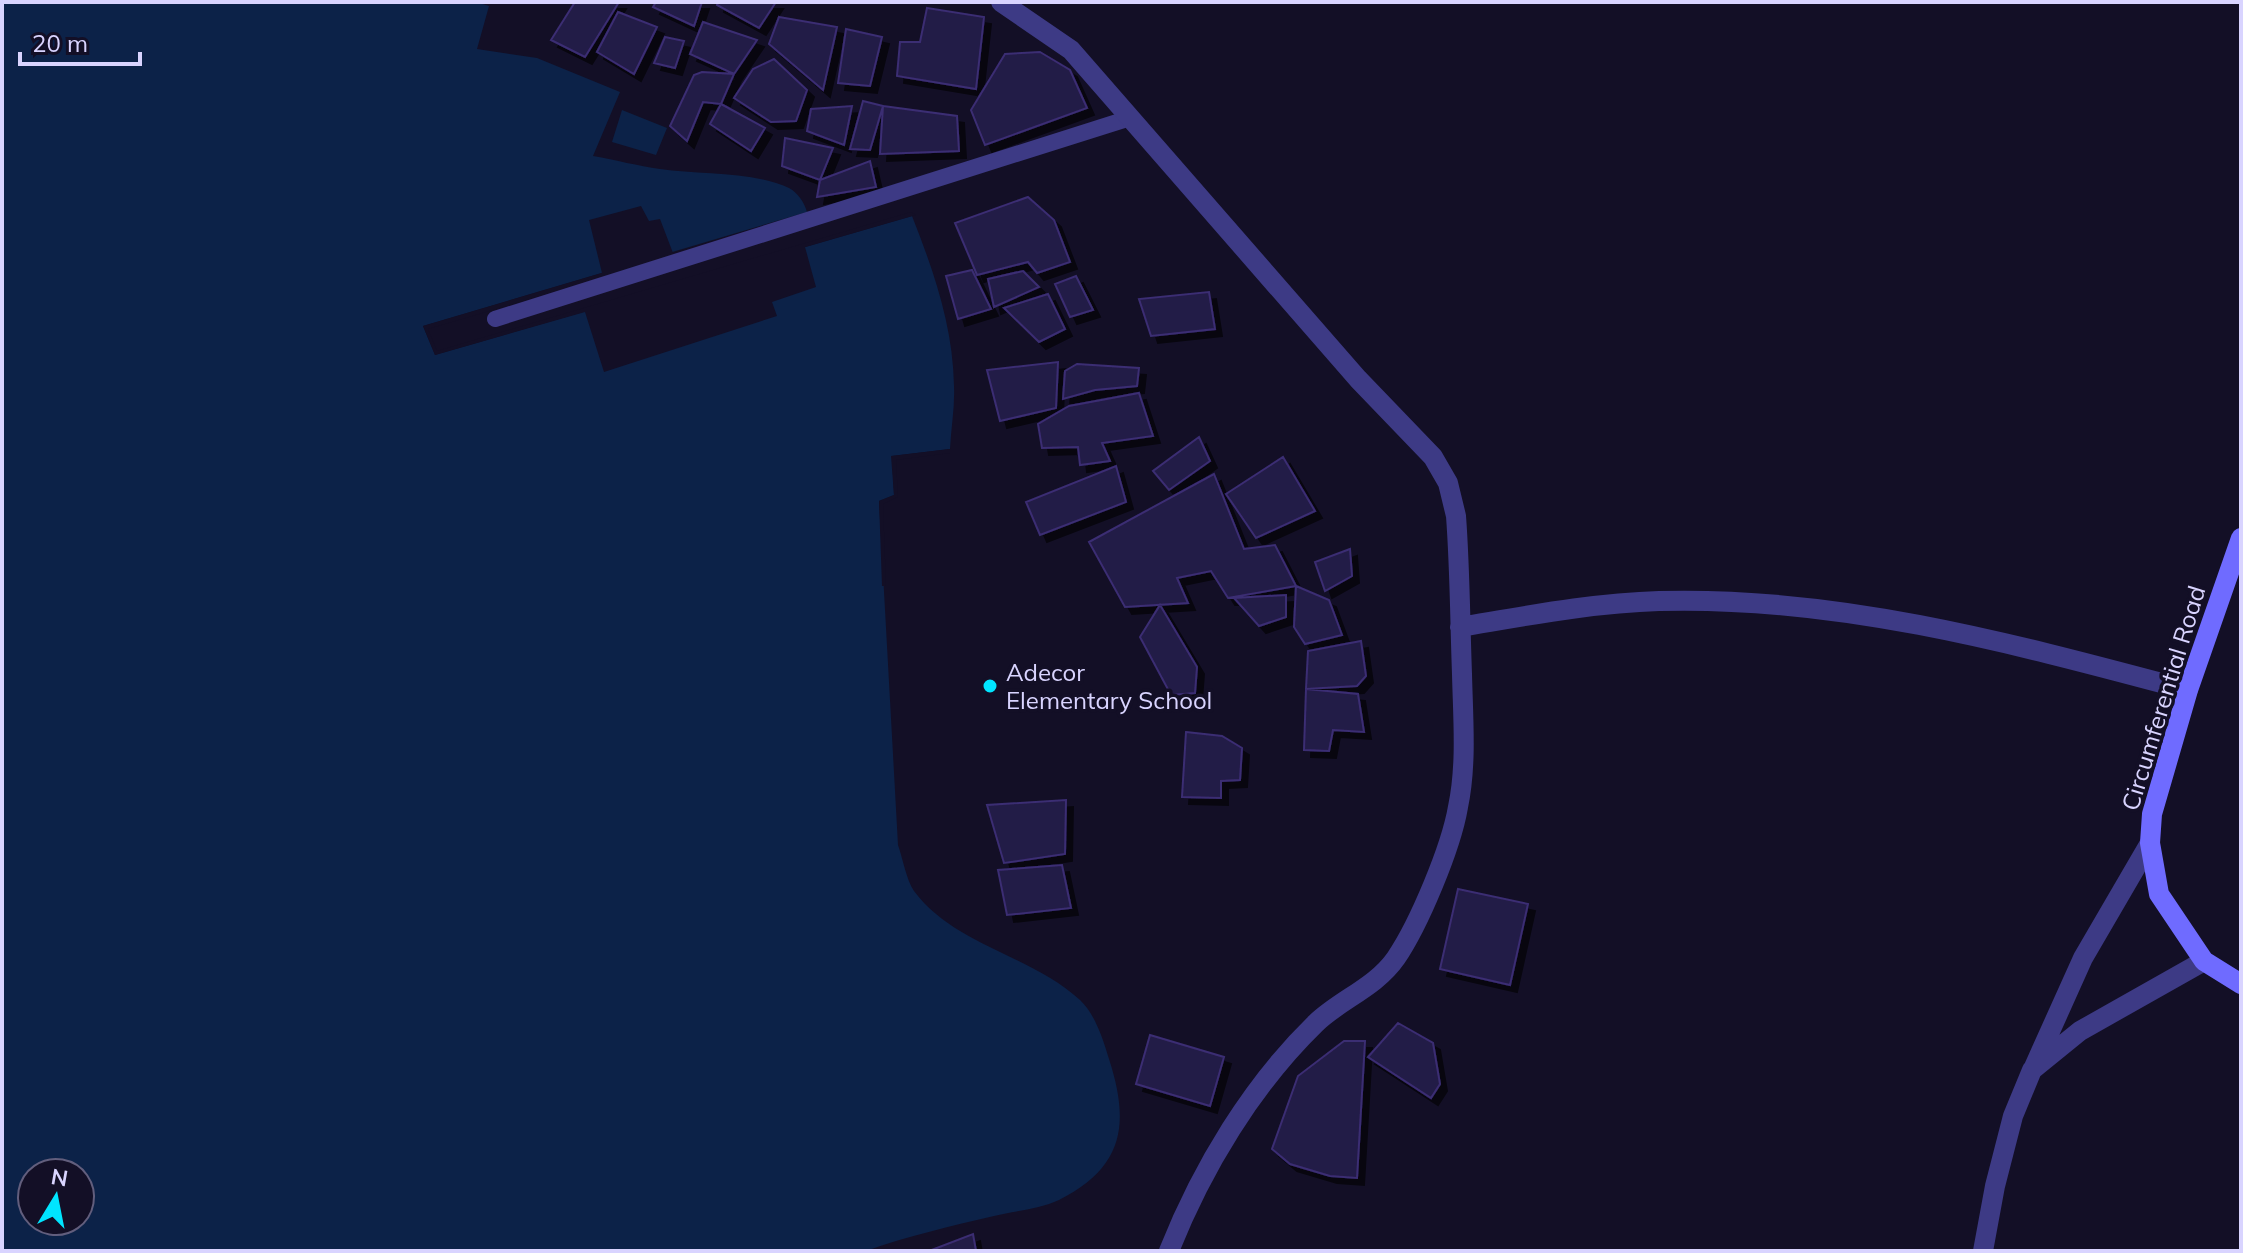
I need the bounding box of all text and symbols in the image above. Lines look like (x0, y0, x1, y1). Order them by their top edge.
scale bar (20, 16, 140, 66)
text: 20 m (32, 28, 88, 58)
street label: Circumferential Road (2115, 582, 2211, 814)
place label: Adecor Elementary School (1006, 657, 1212, 715)
marker: Adecor Elementary School (981, 677, 999, 695)
north arrow (16, 1157, 96, 1237)
text: N (49, 1162, 70, 1193)

